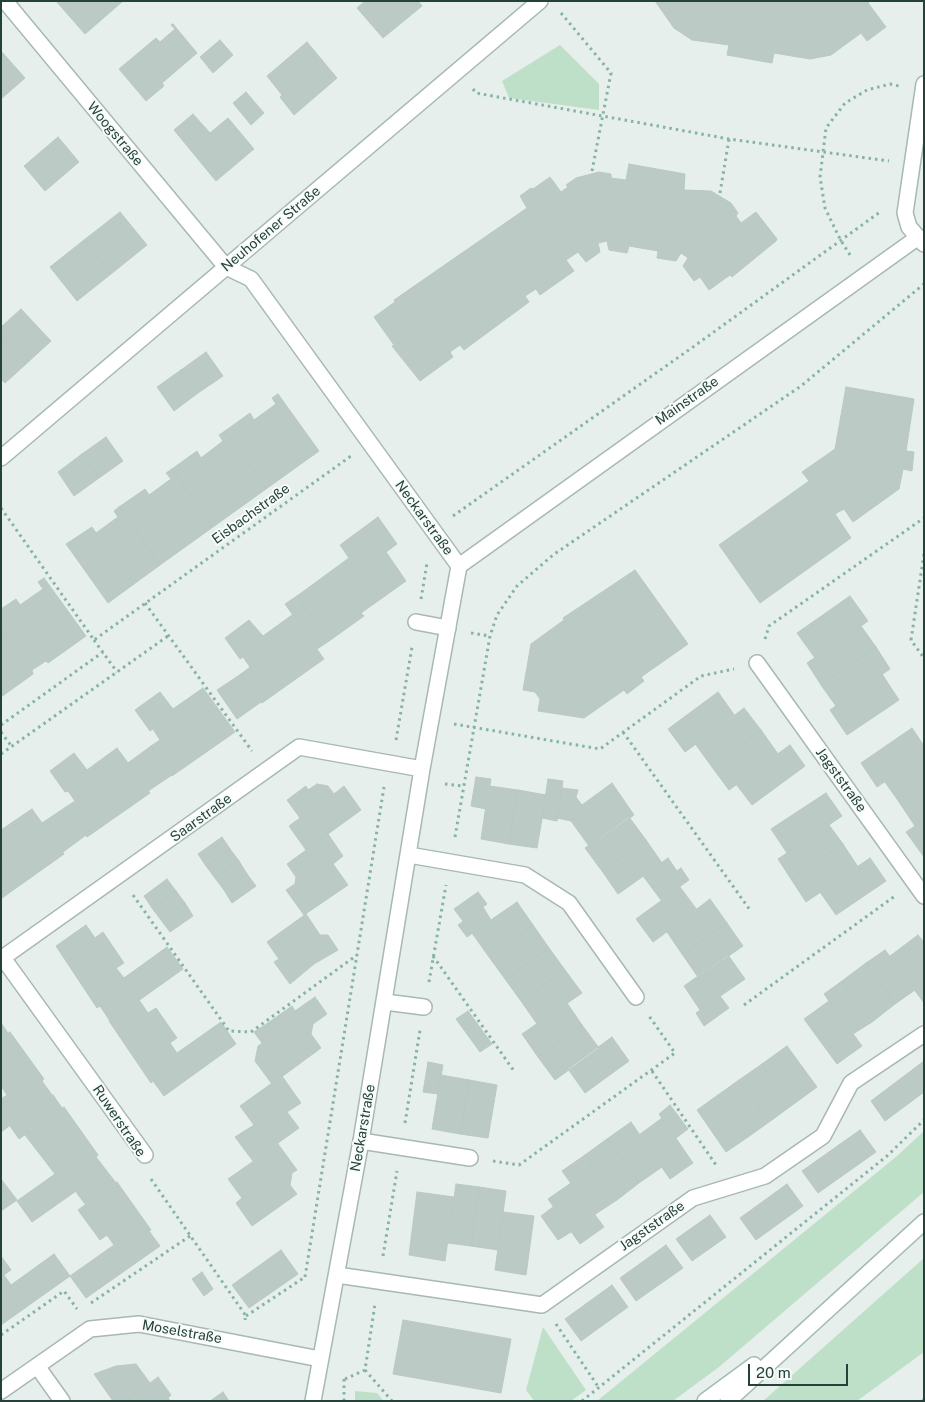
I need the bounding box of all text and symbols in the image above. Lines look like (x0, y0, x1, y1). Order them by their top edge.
street label: Woogstraße (83, 99, 147, 169)
street label: Neuhofener Straße (218, 183, 324, 275)
street label: Mainstraße (652, 373, 722, 429)
street label: Neckarstraße (391, 477, 457, 559)
street label: Eisbachstraße (209, 480, 293, 548)
street label: Jagststraße (812, 745, 870, 815)
street label: Saarstraße (167, 790, 235, 846)
street label: Ruwerstraße (89, 1082, 149, 1160)
street label: Neckarstraße (347, 1083, 379, 1173)
street label: Jagststraße (616, 1197, 688, 1255)
street label: Moselstraße (141, 1317, 223, 1347)
scale bar (750, 1354, 850, 1386)
text: 20 m (756, 1364, 791, 1381)

